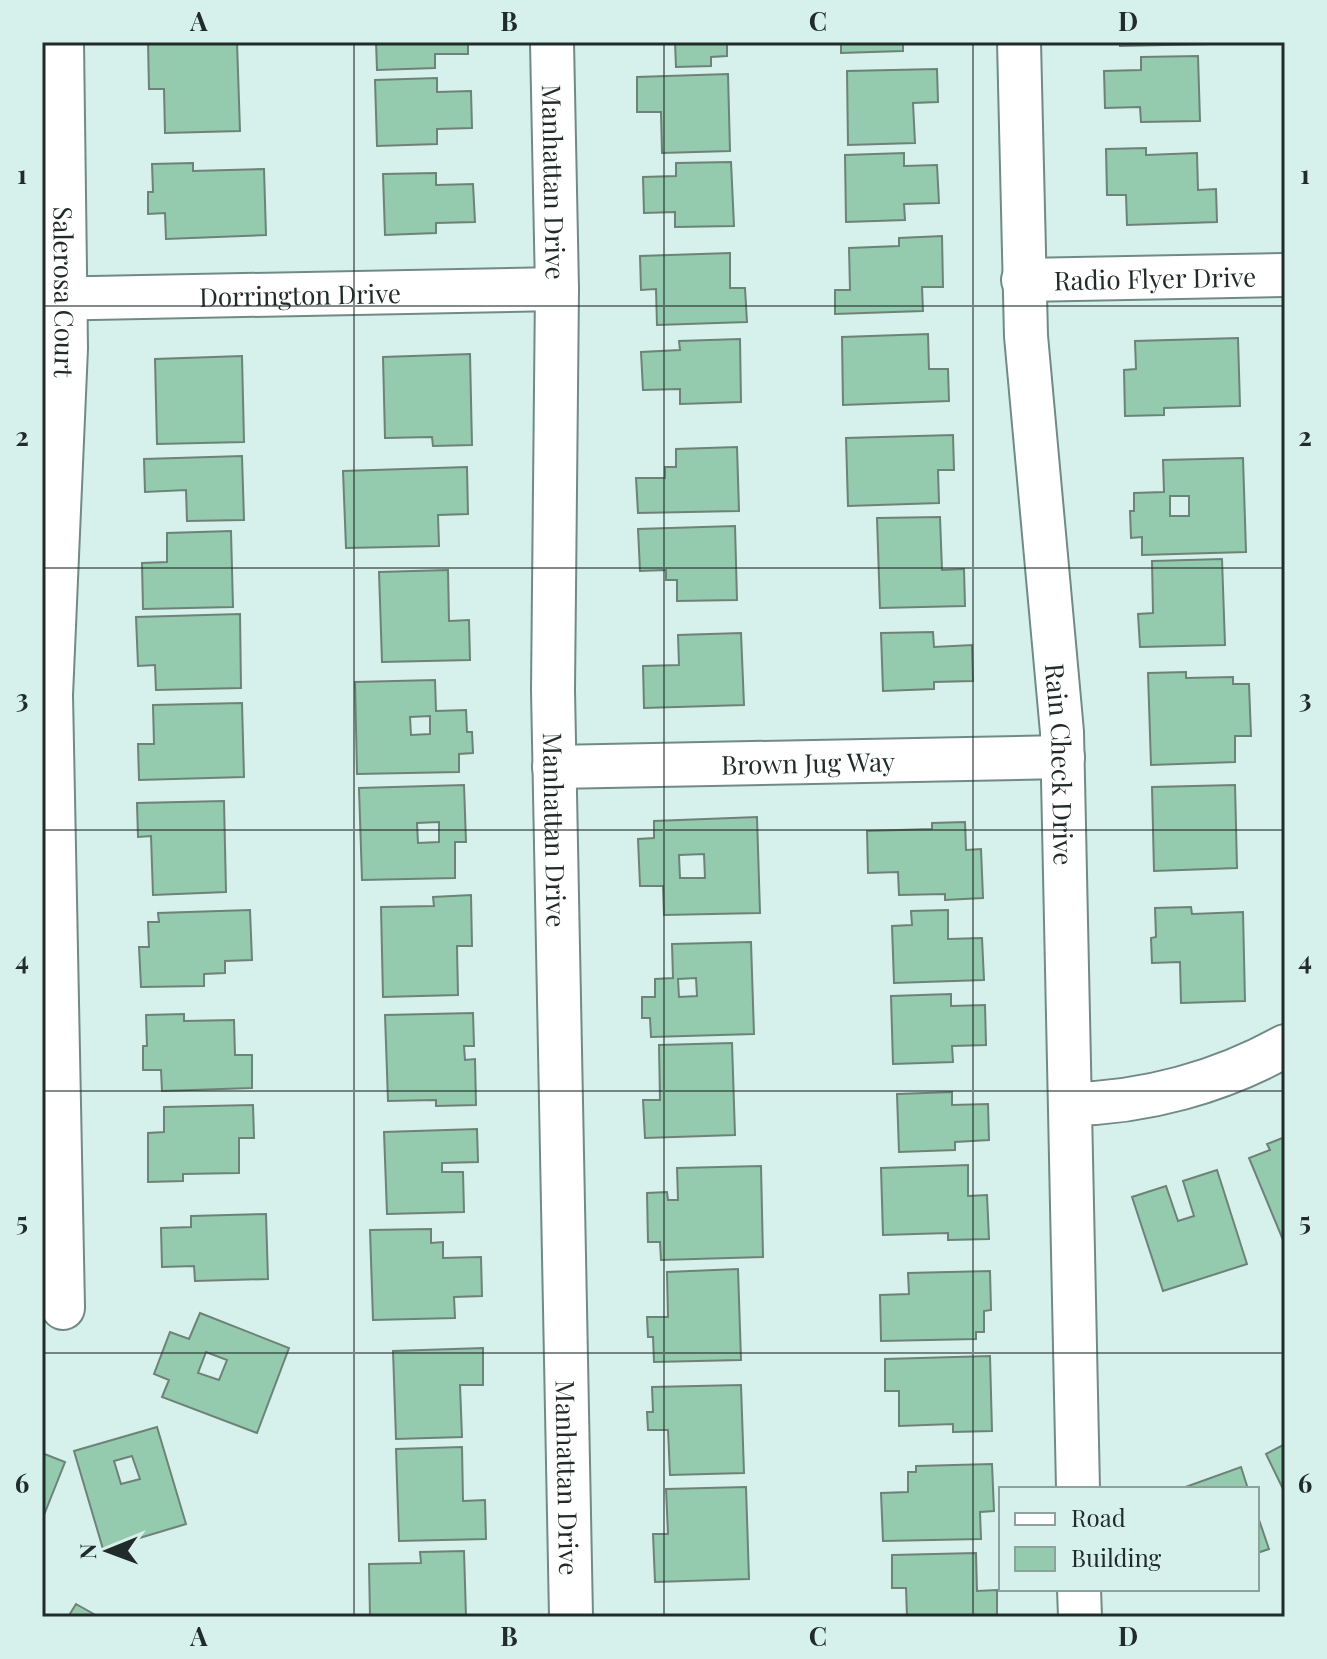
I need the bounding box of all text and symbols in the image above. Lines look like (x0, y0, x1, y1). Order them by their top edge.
text: A (189, 3, 208, 38)
text: B (500, 3, 518, 38)
text: C (809, 3, 827, 38)
text: D (1118, 3, 1138, 38)
street label: Manhattan Drive (535, 84, 574, 280)
text: 1 (17, 156, 27, 191)
text: 1 (1300, 156, 1310, 191)
street label: Salerosa Court (47, 206, 84, 379)
street label: Radio Flyer Drive (1053, 258, 1257, 297)
street label: Dorrington Drive (199, 275, 401, 313)
text: 2 (15, 418, 29, 453)
text: 2 (1298, 418, 1312, 453)
street label: Rain Check Drive (1038, 662, 1082, 866)
text: 3 (16, 680, 28, 715)
text: 3 (1299, 680, 1311, 715)
street label: Manhattan Drive (536, 732, 575, 928)
street label: Brown Jug Way (721, 743, 895, 781)
text: 4 (15, 942, 29, 977)
text: 4 (1298, 942, 1312, 977)
text: 5 (16, 1203, 28, 1238)
text: 5 (1299, 1203, 1311, 1238)
street label: Manhattan Drive (549, 1380, 588, 1576)
text: 6 (15, 1465, 29, 1500)
text: 6 (1298, 1465, 1312, 1500)
legend (999, 1487, 1259, 1591)
text: Road (1071, 1501, 1126, 1533)
north arrow (68, 1511, 148, 1591)
text: Building (1071, 1541, 1162, 1573)
text: N (72, 1543, 102, 1560)
text: A (189, 1618, 208, 1653)
text: B (500, 1618, 518, 1653)
text: C (809, 1618, 827, 1653)
text: D (1118, 1618, 1138, 1653)

